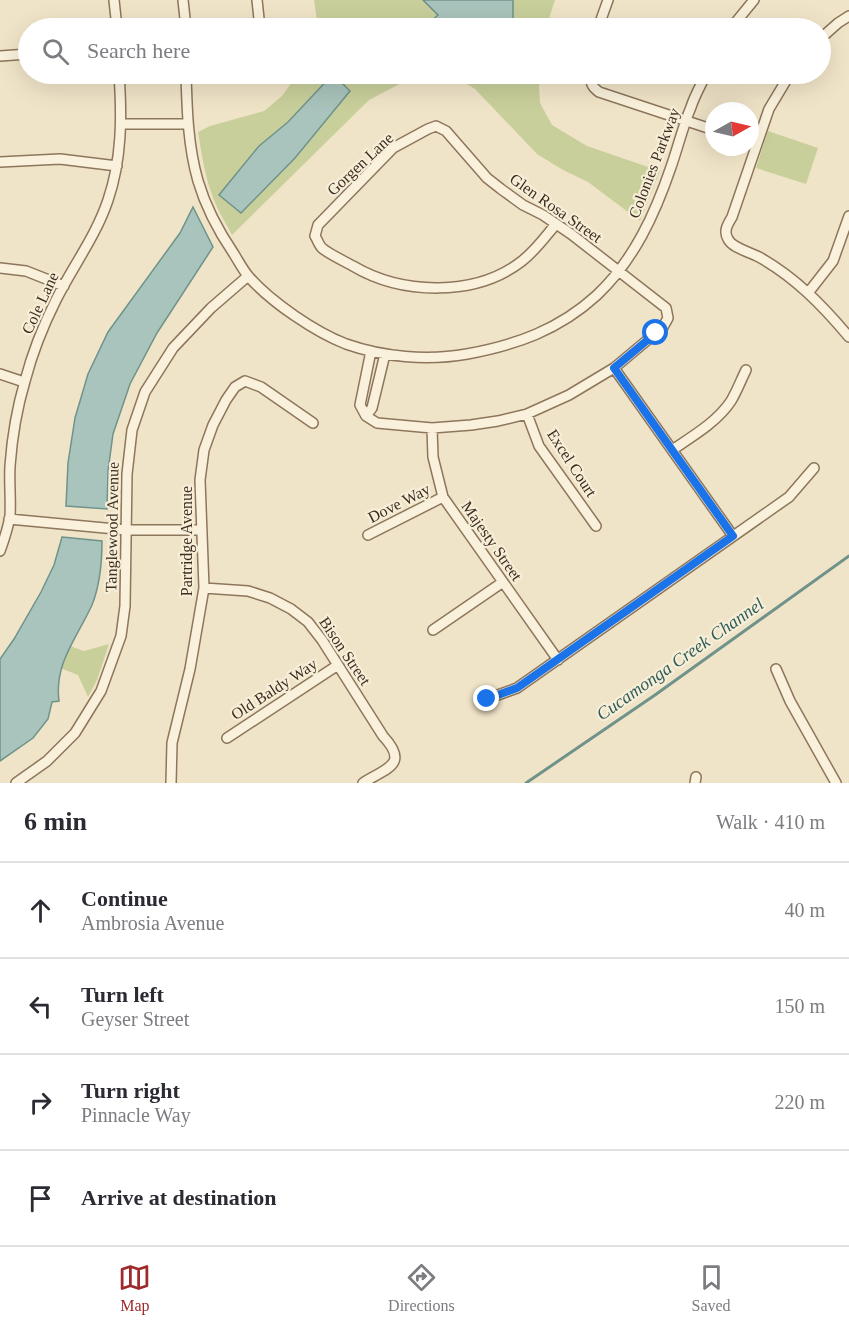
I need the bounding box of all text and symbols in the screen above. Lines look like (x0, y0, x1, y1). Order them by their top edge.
search box (18, 18, 831, 84)
icon: search (39, 35, 72, 68)
text: Search here (87, 38, 190, 63)
north arrow (705, 102, 759, 156)
street label: Colonies Parkway (625, 105, 684, 221)
street label: Gorgen Lane (324, 129, 397, 199)
street label: Glen Rosa Street (507, 170, 606, 246)
street label: Cole Lane (18, 269, 62, 337)
route start (642, 319, 668, 345)
street label: Excel Court (544, 426, 600, 500)
street label: Tanglewood Avenue (102, 462, 123, 592)
street label: Dove Way (365, 480, 433, 527)
street label: Partridge Avenue (178, 486, 196, 596)
street label: Majesty Street (458, 498, 526, 585)
water label: Cucamonga Creek Channel (593, 594, 767, 724)
street label: Bison Street (316, 614, 374, 689)
street label: Old Baldy Way (228, 655, 321, 724)
route end (473, 685, 499, 711)
text: 6 min (24, 807, 87, 836)
text: Walk · 410 m (716, 811, 825, 833)
text: Continue (81, 886, 168, 911)
icon: ahead (24, 894, 57, 927)
text: 40 m (784, 899, 825, 921)
text: Ambrosia Avenue (81, 912, 225, 934)
text: Turn left (81, 982, 164, 1007)
icon: left (24, 990, 57, 1023)
text: 150 m (774, 995, 825, 1017)
text: Geyser Street (81, 1008, 189, 1030)
text: Turn right (81, 1078, 180, 1103)
icon: right (24, 1086, 57, 1119)
text: 220 m (774, 1091, 825, 1113)
text: Pinnacle Way (81, 1104, 191, 1126)
icon: arrive (24, 1182, 57, 1215)
text: Arrive at destination (81, 1185, 277, 1210)
tab: Map (118, 1261, 151, 1315)
tab: Directions (388, 1261, 455, 1315)
tab: Saved (691, 1261, 731, 1315)

